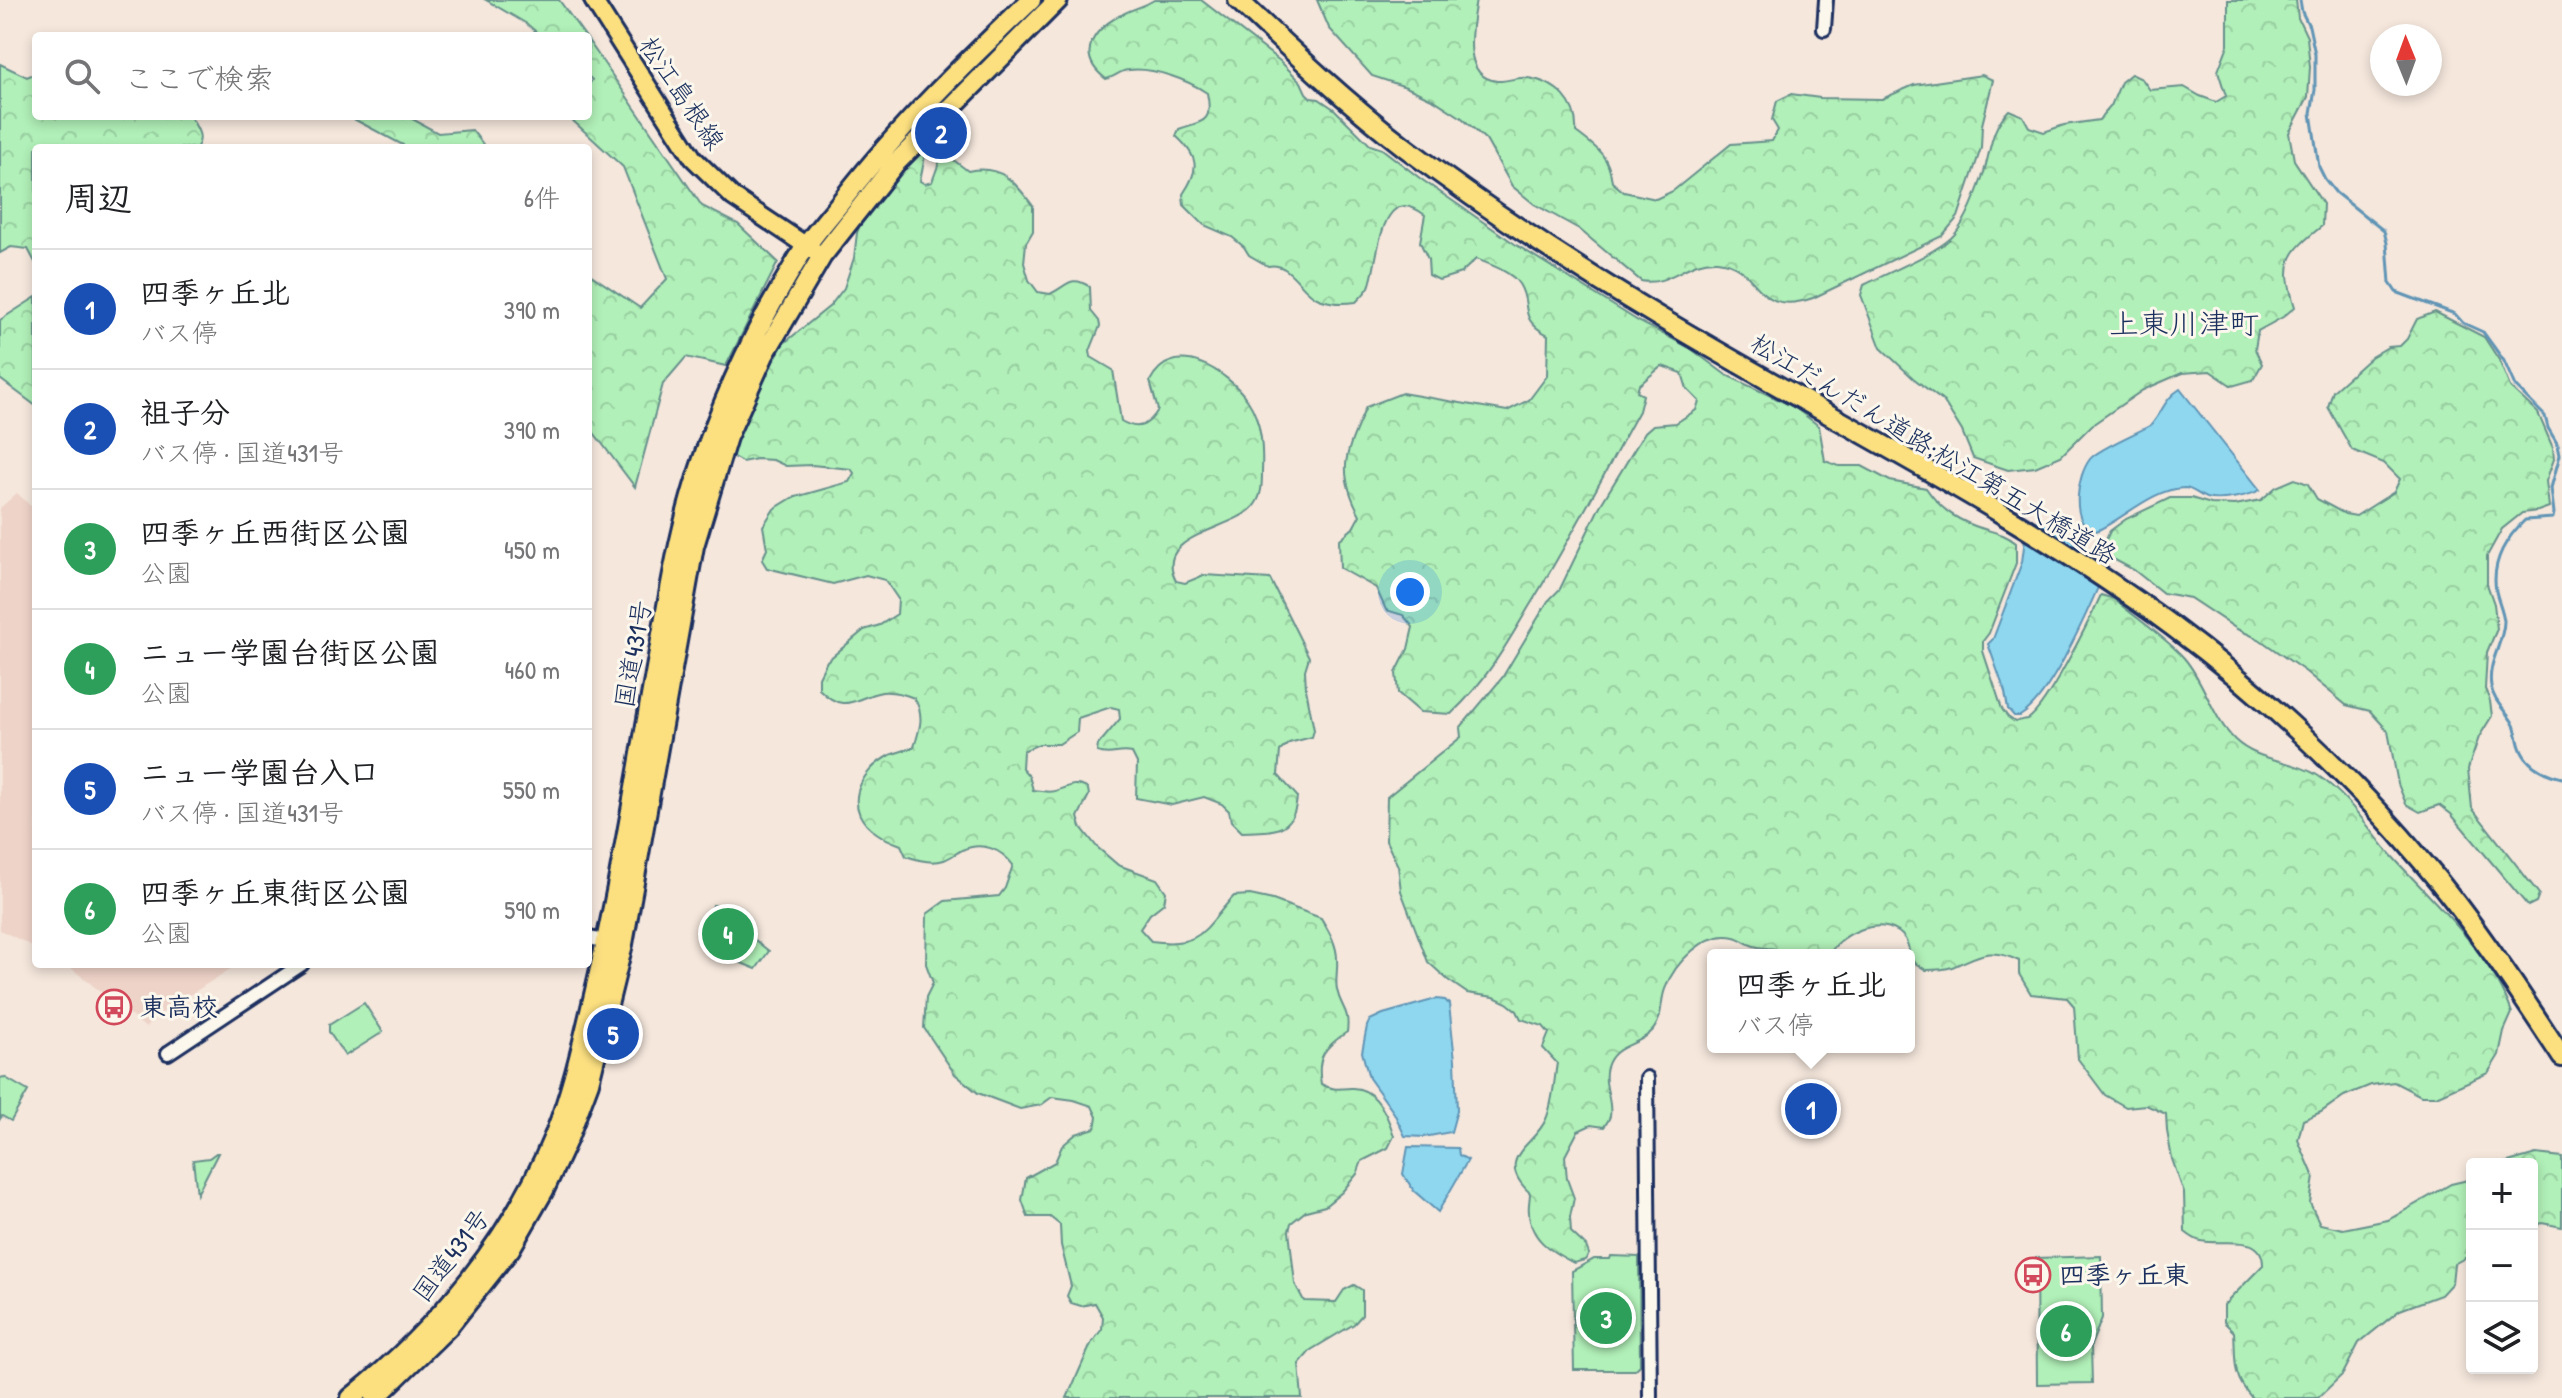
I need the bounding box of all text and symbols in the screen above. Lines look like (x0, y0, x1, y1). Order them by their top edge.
north arrow (2370, 24, 2442, 96)
street label: 松江島根線 (632, 29, 733, 156)
search box (32, 32, 592, 120)
icon: search (60, 54, 104, 98)
text: ここで検索 (124, 58, 274, 98)
pin: 2 (915, 103, 967, 163)
text: 周辺 (64, 175, 132, 221)
text: 6件 (524, 180, 560, 215)
text: 四季ヶ丘北 (140, 272, 290, 312)
text: 1 (85, 292, 95, 327)
text: 390 m (504, 292, 560, 327)
district label: 上東川津町 (2109, 303, 2259, 343)
text: バス停 (140, 315, 218, 350)
street label: 松江だんだん道路;松江第五大橋道路 (1744, 325, 2124, 572)
text: 祖子分 (140, 392, 230, 432)
text: 2 (84, 412, 96, 447)
text: 390 m (504, 412, 560, 447)
text: バス停 · 国道431号 (140, 435, 344, 470)
text: 四季ヶ丘西街区公園 (140, 512, 410, 552)
text: 3 (84, 532, 96, 567)
text: 450 m (504, 532, 560, 567)
text: 公園 (140, 555, 192, 590)
your location (1390, 572, 1430, 612)
street label: 国道431号 (606, 597, 659, 711)
text: ニュー学園台街区公園 (140, 632, 439, 672)
text: 4 (85, 652, 95, 687)
text: 460 m (505, 652, 560, 687)
text: 公園 (140, 675, 192, 710)
text: ニュー学園台入口 (140, 752, 379, 792)
text: 5 (85, 772, 96, 807)
text: 550 m (503, 772, 560, 807)
text: バス停 · 国道431号 (140, 795, 344, 830)
text: 四季ヶ丘東街区公園 (140, 872, 410, 912)
text: 6 (85, 892, 95, 927)
text: 590 m (504, 892, 560, 927)
pin: 4 (702, 904, 754, 964)
text: 公園 (140, 915, 192, 950)
popup (1707, 949, 1915, 1053)
text: 四季ヶ丘北 (1736, 964, 1886, 1004)
bus stop icon: 東高校 (95, 988, 133, 1026)
place label: 東高校 (140, 989, 218, 1024)
pin: 5 (587, 1004, 639, 1064)
text: バス停 (1736, 1007, 1814, 1042)
pin: 1 (1785, 1079, 1837, 1139)
map controls (2466, 1158, 2538, 1374)
button: + (2466, 1158, 2538, 1230)
street label: 国道431号 (404, 1201, 497, 1309)
button: − (2466, 1230, 2538, 1302)
bus stop icon: 四季ヶ丘東 (2014, 1256, 2052, 1294)
place label: 四季ヶ丘東 (2059, 1257, 2189, 1292)
pin: 3 (1580, 1288, 1632, 1348)
pin: 6 (2040, 1301, 2092, 1361)
button: layers (2466, 1302, 2538, 1374)

